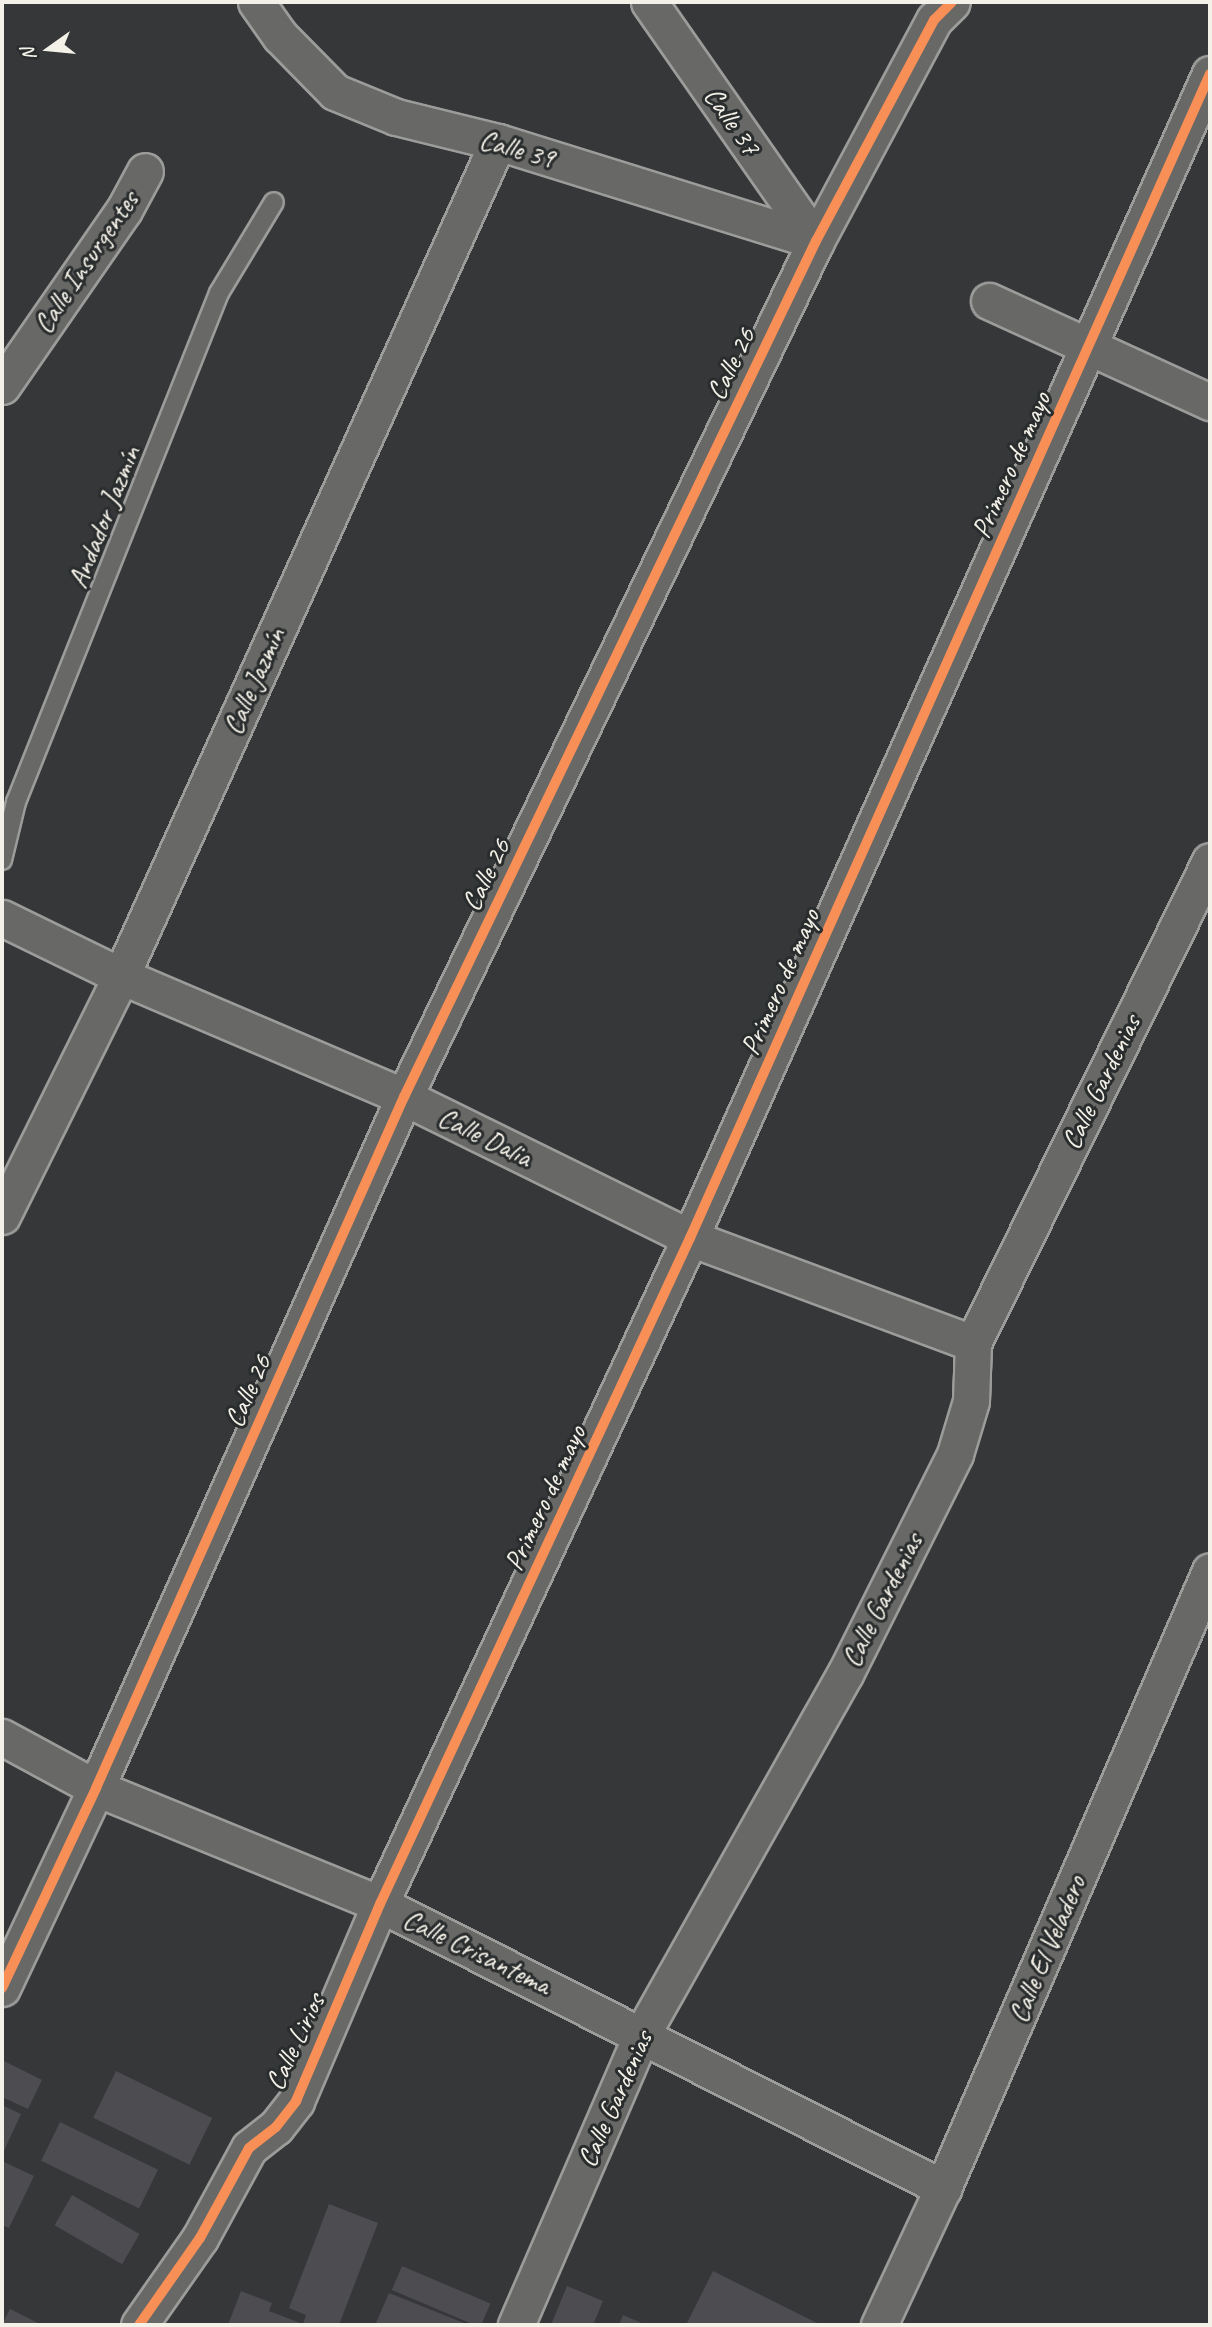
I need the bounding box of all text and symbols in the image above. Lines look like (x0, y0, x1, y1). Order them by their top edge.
north arrow (14, 14, 84, 84)
text: N (16, 46, 42, 63)
street label: Calle 37 (696, 80, 768, 162)
street label: Calle 39 (476, 122, 558, 176)
street label: Calle Insurgentes (26, 185, 146, 339)
street label: Calle 26 (699, 322, 763, 406)
street label: Primero de mayo (964, 387, 1058, 543)
street label: Andador Jazmín (60, 440, 148, 594)
street label: Calle Jazmín (215, 622, 293, 740)
street label: Calle 26 (454, 833, 518, 917)
street label: Primero de mayo (733, 904, 827, 1060)
street label: Calle Gardenias (1054, 1009, 1148, 1155)
street label: Calle Dalia (432, 1100, 538, 1174)
street label: Calle 26 (217, 1349, 279, 1433)
street label: Primero de mayo (497, 1420, 593, 1576)
street label: Calle Gardenias (834, 1527, 930, 1673)
street label: Calle El Veladero (1001, 1871, 1093, 2027)
street label: Calle Crisantema (397, 1902, 557, 2002)
street label: Calle Lirios (258, 1988, 332, 2096)
street label: Calle Gardenias (570, 2025, 660, 2173)

